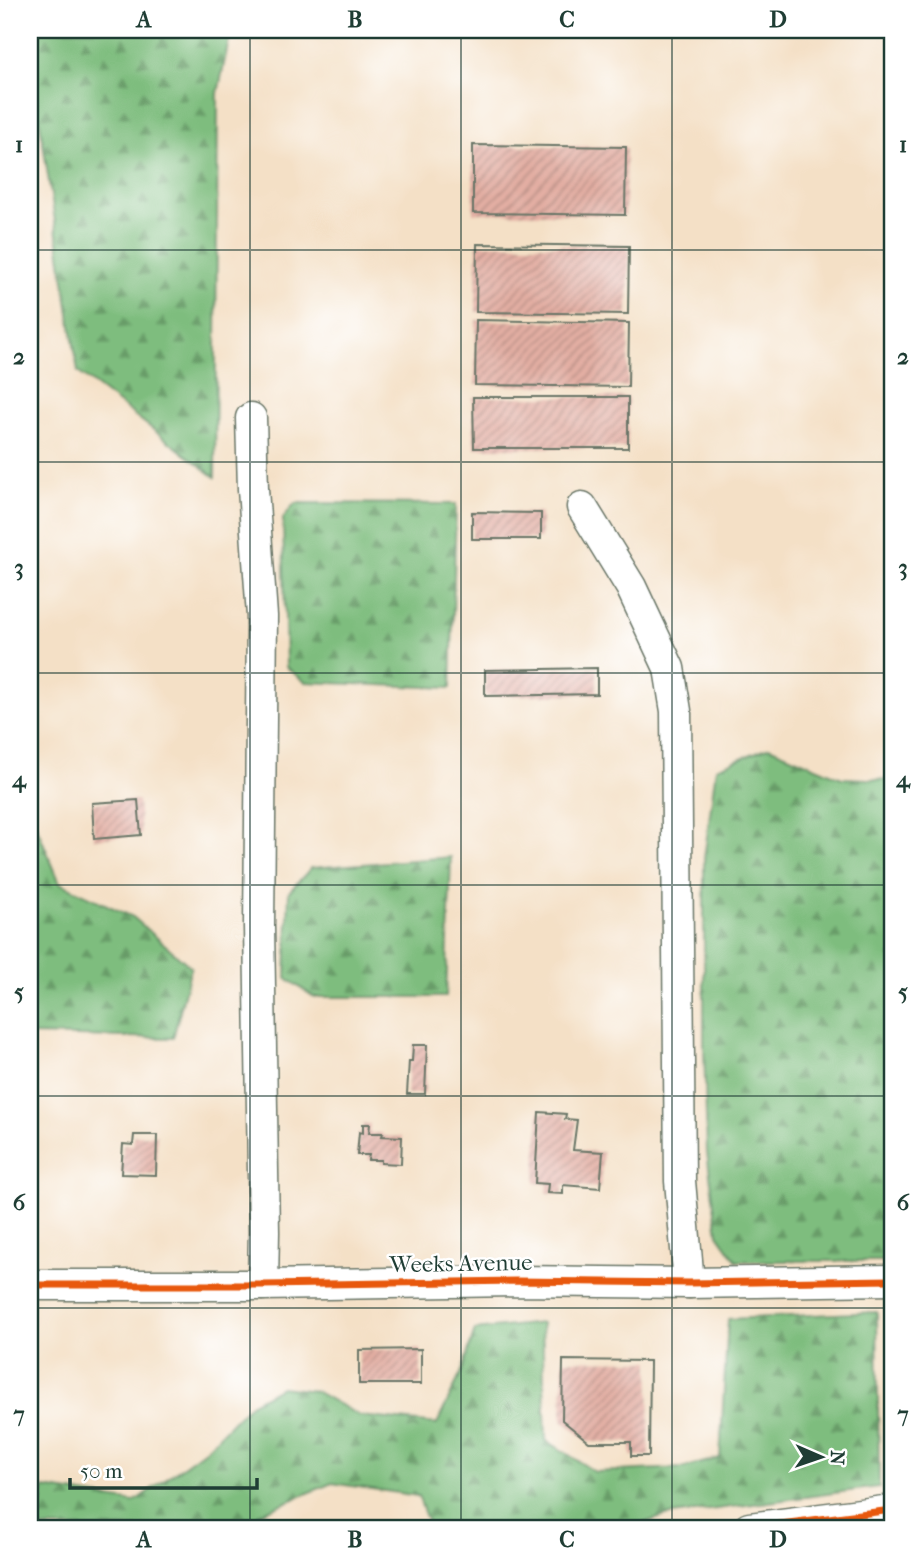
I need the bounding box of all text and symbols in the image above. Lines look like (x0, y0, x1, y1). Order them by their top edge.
text: A (135, 6, 153, 33)
text: B (348, 6, 363, 33)
text: C (559, 6, 575, 33)
text: D (769, 6, 787, 33)
text: 1 (15, 131, 23, 158)
text: 1 (899, 131, 907, 158)
text: 2 (13, 343, 25, 370)
text: 2 (897, 343, 909, 370)
text: 3 (14, 554, 24, 581)
text: 3 (898, 554, 908, 581)
text: 4 (11, 766, 27, 793)
text: 4 (895, 766, 911, 793)
text: 5 (14, 978, 24, 1005)
text: 5 (898, 978, 908, 1005)
text: 6 (13, 1189, 26, 1216)
text: 6 (897, 1189, 910, 1216)
street label: Weeks Avenue (388, 1249, 533, 1278)
text: 7 (12, 1401, 25, 1428)
text: 7 (896, 1401, 909, 1428)
north arrow (786, 1422, 856, 1492)
scale bar (70, 1446, 257, 1490)
text: N (826, 1450, 848, 1466)
text: 50 m (80, 1459, 123, 1483)
text: A (135, 1526, 153, 1553)
text: B (348, 1526, 363, 1553)
text: C (559, 1526, 575, 1553)
text: D (769, 1526, 787, 1553)

